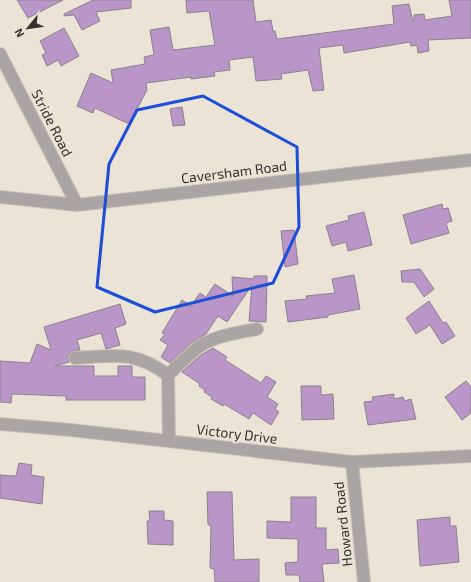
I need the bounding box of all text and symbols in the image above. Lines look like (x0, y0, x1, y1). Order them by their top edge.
north arrow (8, 8, 48, 48)
text: N (11, 26, 26, 40)
street label: Stride Road (28, 86, 77, 159)
street label: Caversham Road (180, 157, 288, 186)
street label: Victory Drive (196, 420, 278, 447)
street label: Howard Road (330, 481, 355, 567)

